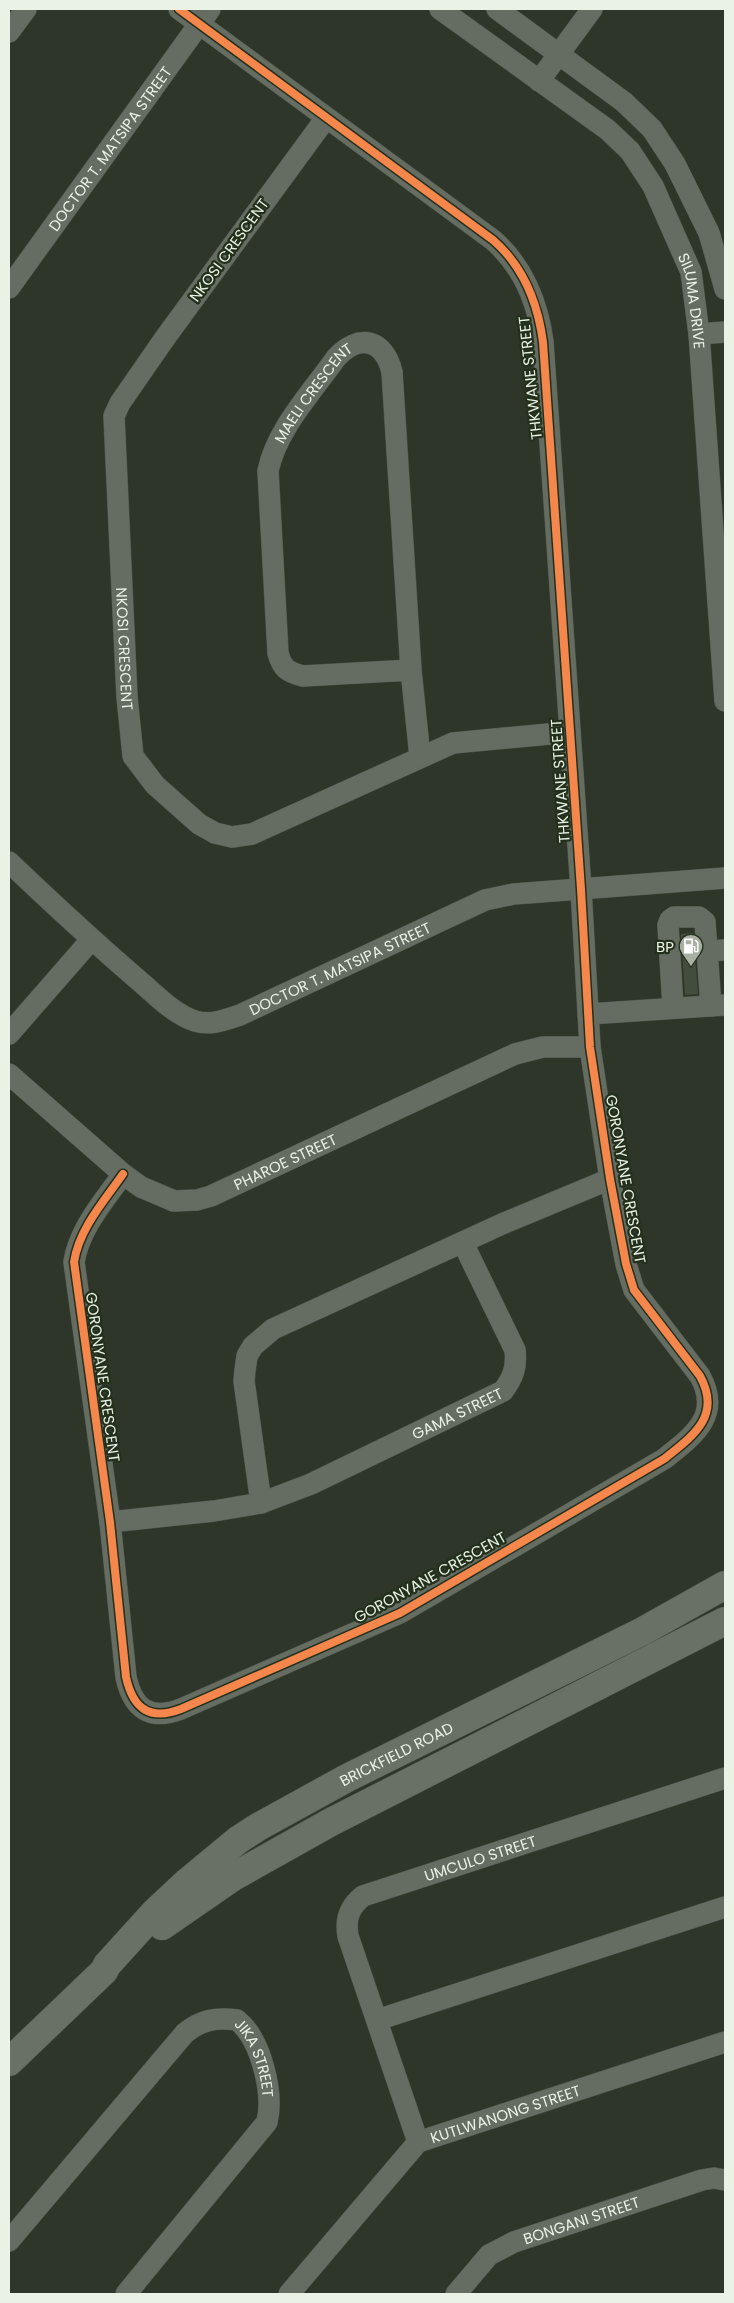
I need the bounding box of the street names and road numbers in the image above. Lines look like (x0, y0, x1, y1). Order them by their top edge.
street label: DOCTOR T. MATSIPA STREET (43, 62, 176, 235)
street label: NKOSI CRESCENT (184, 194, 274, 306)
street label: SILUMA DRIVE (673, 249, 711, 350)
street label: THKWANE STREET (513, 315, 547, 441)
street label: MAELI CRESCENT (269, 338, 356, 447)
street label: NKOSI CRESCENT (111, 587, 139, 711)
street label: THKWANE STREET (545, 718, 575, 844)
street label: DOCTOR T. MATSIPA STREET (246, 916, 434, 1020)
street label: GORONYANE CRESCENT (601, 1093, 651, 1265)
street label: PHAROE STREET (230, 1128, 340, 1195)
street label: GORONYANE CRESCENT (81, 1291, 125, 1463)
street label: GAMA STREET (408, 1382, 506, 1444)
street label: GORONYANE CRESCENT (350, 1526, 510, 1628)
street label: BRICKFIELD ROAD (336, 1717, 456, 1791)
street label: UMCULO STREET (421, 1830, 539, 1886)
street label: JIKA STREET (230, 2013, 279, 2098)
street label: KUTLWANONG STREET (427, 2079, 583, 2148)
street label: BONGANI STREET (520, 2191, 642, 2249)

